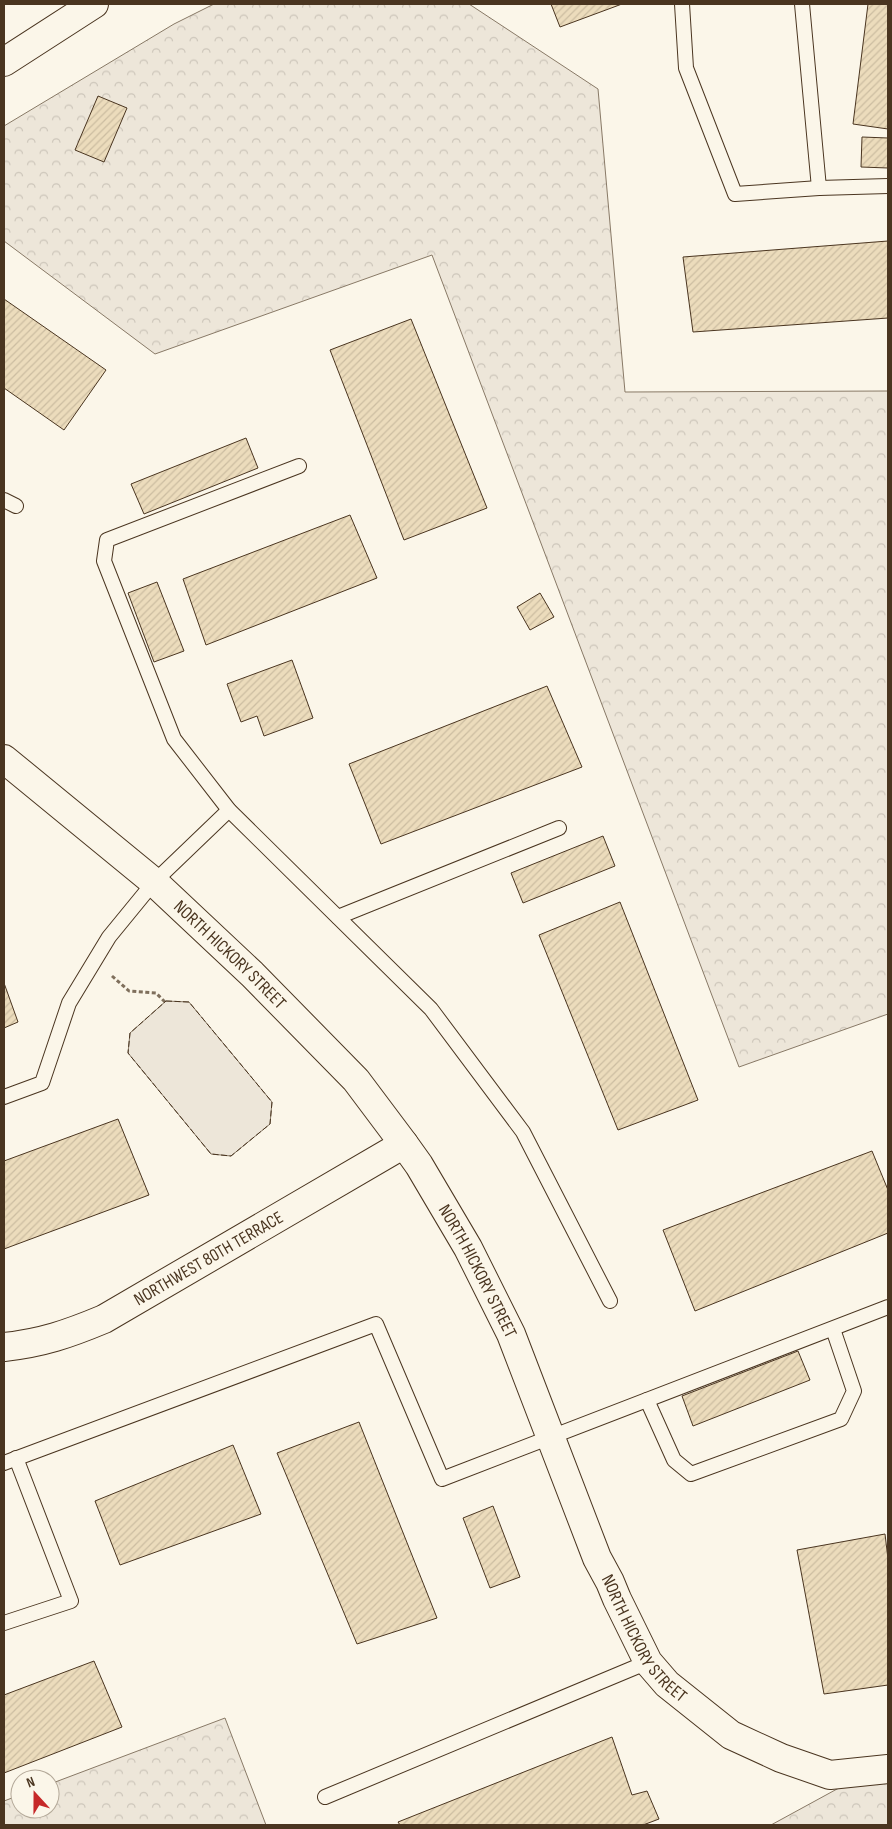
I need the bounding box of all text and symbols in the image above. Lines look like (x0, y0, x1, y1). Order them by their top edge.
street label: NORTH HICKORY STREET (170, 896, 291, 1013)
street label: NORTH HICKORY STREET (434, 1201, 522, 1341)
street label: NORTHWEST 80TH TERRACE (130, 1206, 287, 1310)
street label: NORTH HICKORY STREET (597, 1571, 691, 1706)
north arrow (10, 1769, 60, 1819)
text: N (24, 1773, 37, 1792)

